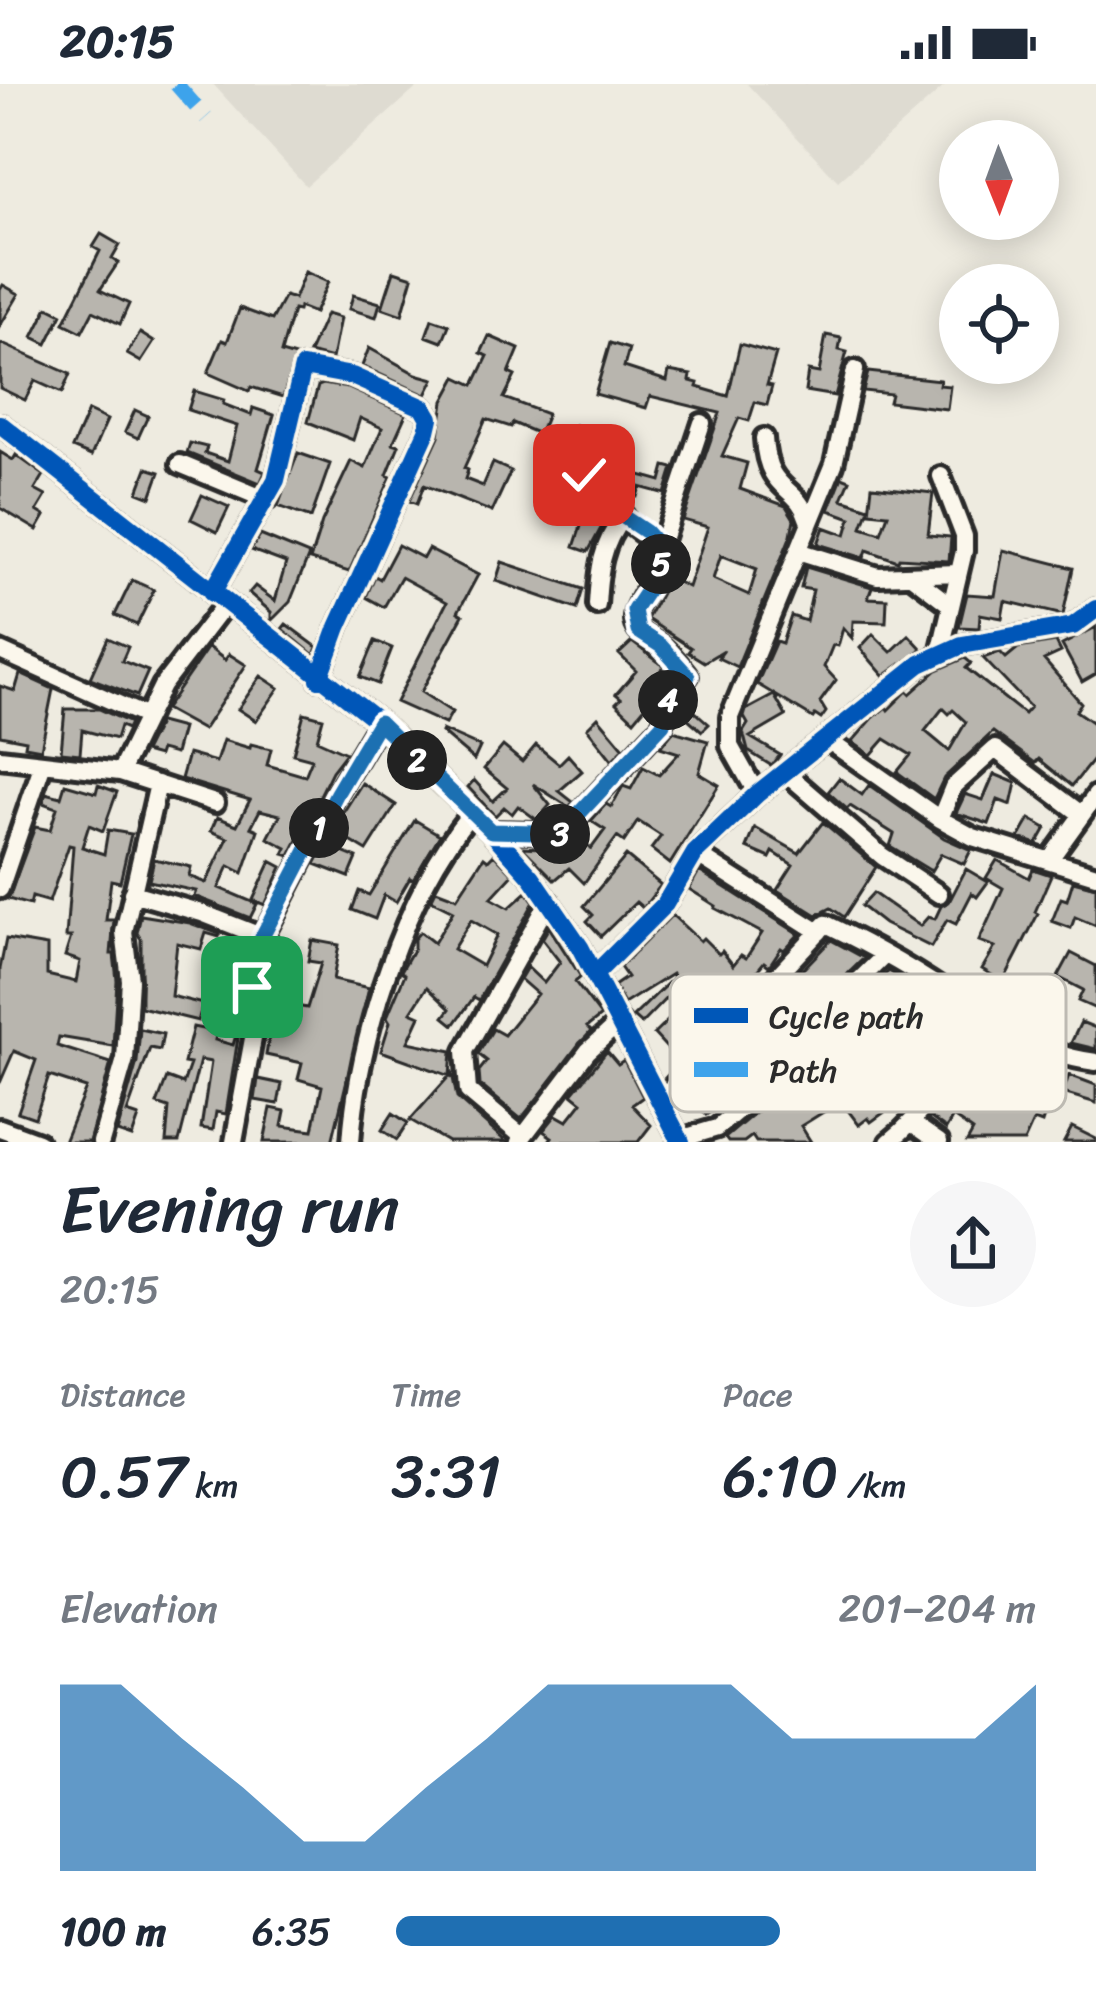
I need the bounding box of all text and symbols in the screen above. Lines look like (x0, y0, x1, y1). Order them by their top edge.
text: 20:15 (60, 2, 175, 82)
north arrow (939, 120, 1059, 240)
map controls (939, 120, 1059, 384)
button: locate (939, 264, 1059, 384)
pin (533, 424, 635, 526)
icon: check (551, 442, 617, 508)
pin: 5 (631, 534, 691, 594)
text: 5 (651, 535, 671, 593)
pin: 4 (638, 670, 698, 730)
text: 4 (658, 671, 678, 729)
pin: 2 (387, 730, 447, 790)
text: 2 (407, 731, 427, 789)
pin: 1 (289, 798, 349, 858)
text: 1 (312, 799, 326, 857)
pin: 3 (530, 804, 590, 864)
text: 3 (551, 805, 569, 863)
pin (201, 936, 303, 1038)
icon: arrive (219, 954, 285, 1020)
legend (670, 974, 1066, 1112)
text: Cycle path (769, 988, 924, 1046)
text: Path (769, 1042, 837, 1100)
text: Evening run (60, 1151, 400, 1268)
button: share (910, 1181, 1036, 1307)
text: 20:15 (60, 1255, 160, 1324)
text: Distance (60, 1366, 185, 1424)
text: Time (391, 1366, 461, 1424)
text: Pace (723, 1366, 793, 1424)
text: 0.57 (60, 1424, 187, 1530)
text: 3:31 (391, 1424, 501, 1530)
text: 6:10 (723, 1424, 839, 1530)
text: km (187, 1457, 238, 1515)
text: /km (839, 1457, 906, 1515)
text: Elevation (60, 1574, 218, 1643)
text: 201–204 m (838, 1574, 1036, 1643)
text: 100 m (60, 1897, 166, 1966)
text: 6:35 (252, 1897, 331, 1966)

